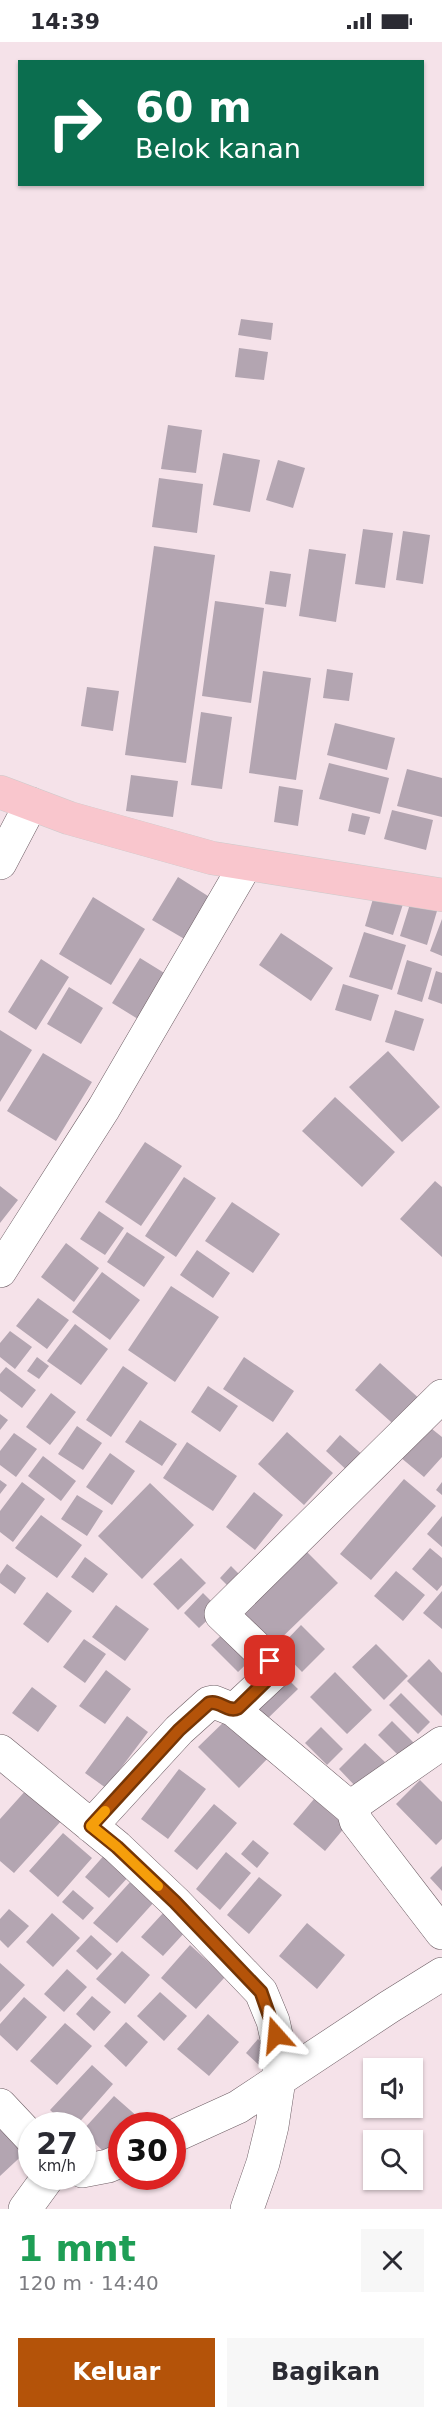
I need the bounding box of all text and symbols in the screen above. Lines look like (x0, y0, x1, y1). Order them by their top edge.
text: 14:39 (30, 9, 100, 34)
text: 60 m (135, 83, 252, 132)
icon: right (36, 84, 114, 162)
text: Belok kanan (135, 133, 301, 164)
pin (244, 1635, 295, 1686)
icon: arrive (253, 1644, 286, 1677)
position arrow (244, 2003, 308, 2067)
map controls (363, 2058, 423, 2190)
button: sound (363, 2058, 423, 2118)
speed limit sign: 30 (108, 2112, 186, 2190)
text: 27 (36, 2126, 78, 2161)
button: search (363, 2130, 423, 2190)
text: km/h (38, 2157, 76, 2175)
text: 1 mnt (18, 2228, 136, 2269)
button: close (361, 2229, 424, 2292)
text: 120 m · 14:40 (18, 2271, 159, 2295)
button: Keluar (18, 2338, 215, 2407)
button: Bagikan (227, 2338, 424, 2407)

